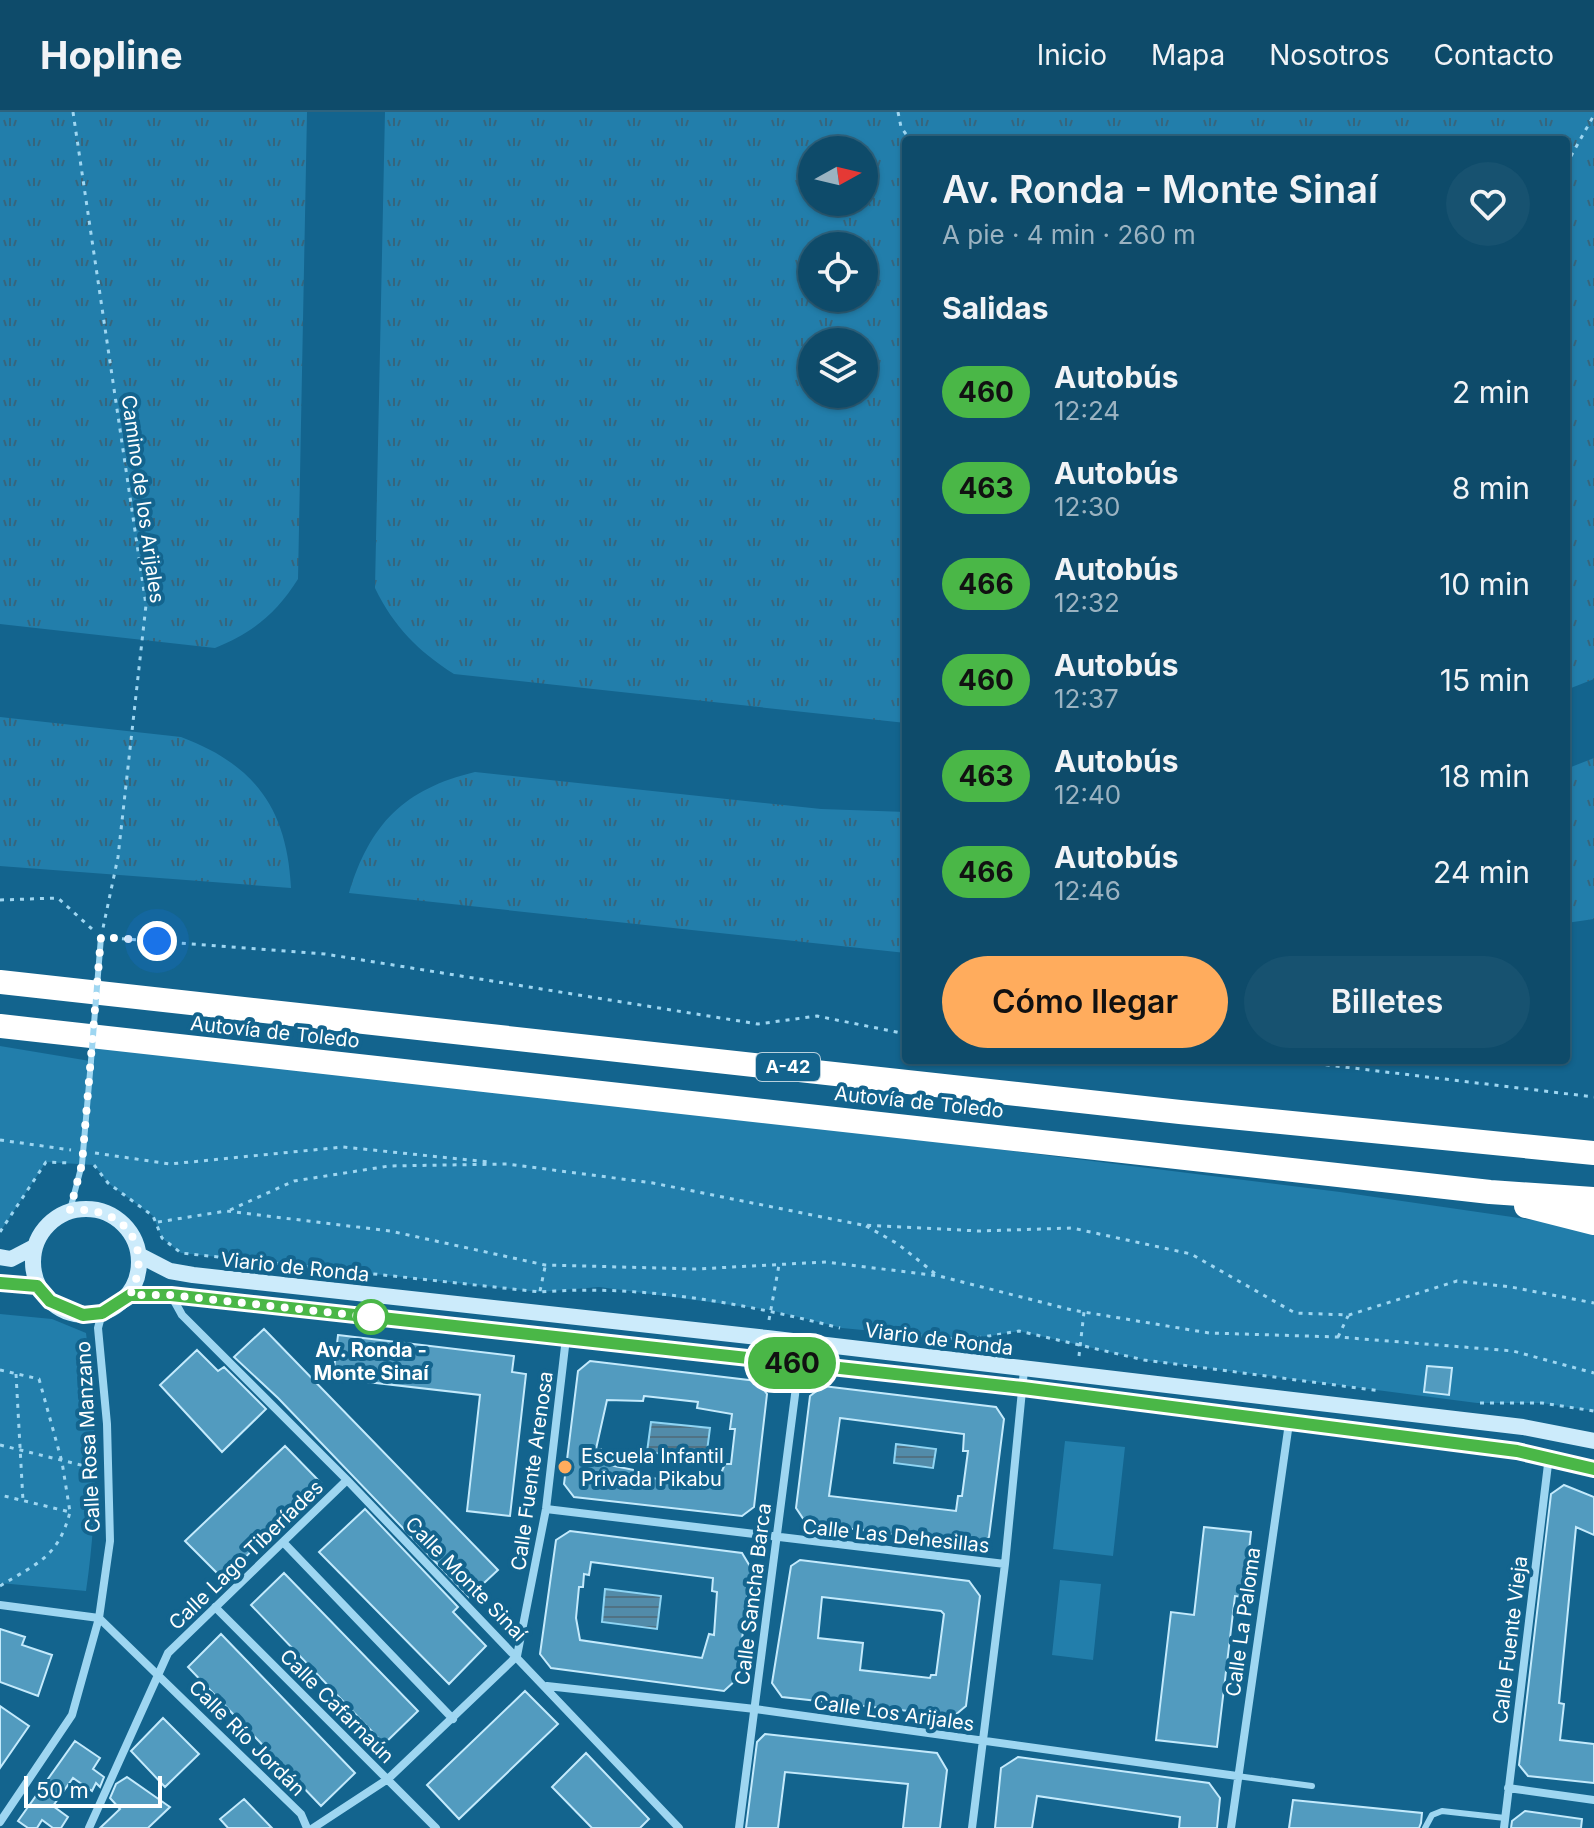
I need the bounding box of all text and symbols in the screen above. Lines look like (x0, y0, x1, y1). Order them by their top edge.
text: Hopline (40, 32, 183, 78)
text: Inicio (1037, 38, 1107, 72)
text: Mapa (1151, 38, 1225, 72)
text: Nosotros (1269, 38, 1390, 72)
text: Contacto (1434, 38, 1554, 72)
north arrow (798, 136, 878, 216)
map controls (798, 136, 878, 408)
button: heart (1446, 162, 1530, 246)
text: Av. Ronda - Monte Sinaí (942, 166, 1378, 212)
text: A pie · 4 min · 260 m (942, 219, 1196, 250)
button: locate (798, 232, 878, 312)
text: Salidas (942, 290, 1048, 326)
button: layers (798, 328, 878, 408)
text: Autobús (1054, 359, 1179, 395)
text: 2 min (1452, 374, 1530, 410)
text: 460 (958, 375, 1014, 409)
street label: Camino de los Arijales (117, 393, 169, 605)
text: 12:24 (1054, 395, 1120, 426)
text: Autobús (1054, 455, 1179, 491)
text: 8 min (1452, 470, 1530, 506)
text: 463 (958, 471, 1014, 505)
text: 12:30 (1054, 491, 1120, 522)
text: Autobús (1054, 551, 1179, 587)
text: 10 min (1439, 566, 1530, 602)
text: 466 (958, 567, 1014, 601)
text: 12:32 (1054, 587, 1120, 618)
text: Autobús (1054, 647, 1179, 683)
text: 15 min (1440, 662, 1530, 698)
text: 460 (958, 663, 1014, 697)
text: 12:37 (1054, 683, 1119, 714)
text: Autobús (1054, 743, 1179, 779)
text: 18 min (1440, 758, 1530, 794)
text: 463 (958, 759, 1014, 793)
text: 12:40 (1054, 779, 1121, 810)
text: Autobús (1054, 839, 1179, 875)
text: 24 min (1433, 854, 1530, 890)
text: 466 (958, 855, 1014, 889)
text: 12:46 (1054, 875, 1121, 906)
your location (137, 921, 177, 961)
button: Cómo llegar (942, 956, 1228, 1048)
button: Billetes (1244, 956, 1530, 1048)
street label: Autovía de Toledo (189, 1011, 361, 1053)
road number: A-42 (756, 1053, 820, 1081)
street label: Autovía de Toledo (833, 1081, 1005, 1123)
street label: Viario de Ronda (219, 1247, 371, 1287)
marker: Av. Ronda - Monte Sinaí (354, 1300, 388, 1334)
street label: Viario de Ronda (863, 1318, 1015, 1360)
line badge: 460 (746, 1337, 838, 1389)
place label: Av. Ronda - Monte Sinaí (313, 1338, 429, 1385)
street label: Calle Rosa Manzano (71, 1341, 105, 1533)
text: 460 (764, 1346, 820, 1380)
street label: Calle Fuente Arenosa (506, 1370, 558, 1572)
place label: Escuela Infantil Privada Pikabu (581, 1444, 724, 1491)
marker: Escuela Infantil Privada Pikabu (556, 1458, 574, 1476)
street label: Calle Lago Tiberíades (164, 1475, 328, 1635)
street label: Calle Sancha Barca (730, 1502, 776, 1686)
street label: Calle Monte Sinaí (400, 1512, 532, 1646)
street label: Calle Las Dehesillas (801, 1514, 991, 1558)
street label: Calle La Paloma (1221, 1546, 1265, 1698)
street label: Calle Fuente Vieja (1488, 1555, 1532, 1725)
street label: Calle Cafarnaún (275, 1644, 399, 1768)
street label: Calle Río Jordán (184, 1675, 310, 1801)
street label: Calle Los Arijales (812, 1690, 976, 1736)
scale bar (24, 1772, 162, 1808)
text: 50 m (36, 1777, 89, 1803)

